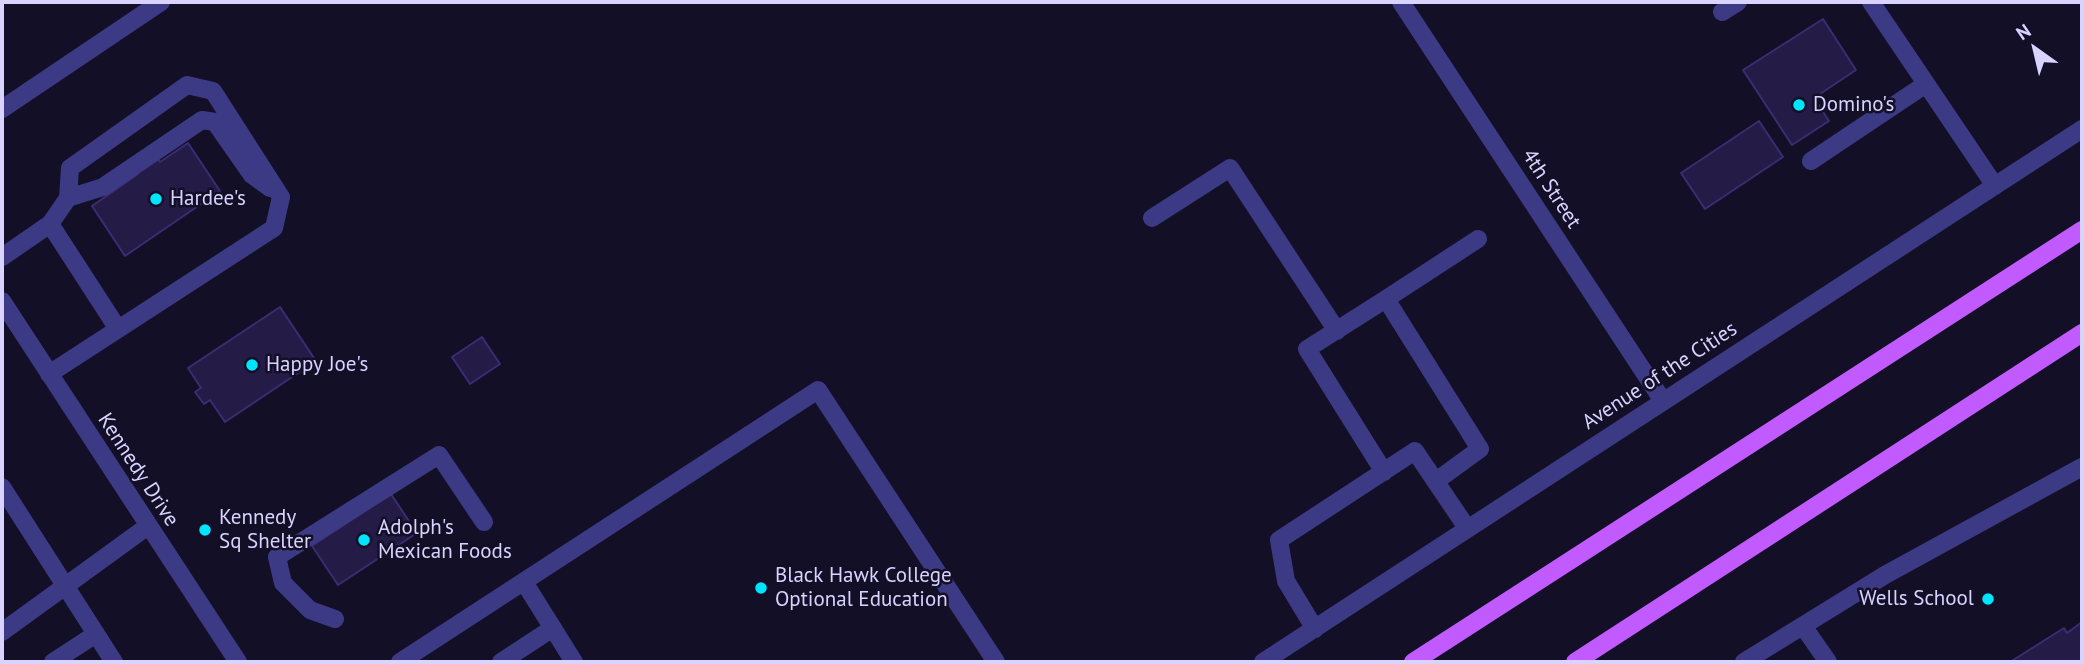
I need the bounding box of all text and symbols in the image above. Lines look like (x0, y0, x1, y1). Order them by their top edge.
north arrow (2000, 14, 2070, 84)
text: N (2011, 18, 2035, 45)
place label: Domino's (1813, 92, 1894, 118)
marker: Domino's (1791, 97, 1807, 113)
street label: 4th Street (1516, 145, 1586, 233)
place label: Hardee's (170, 186, 246, 212)
marker: Hardee's (148, 191, 164, 207)
street label: Avenue of the Cities (1578, 317, 1742, 435)
place label: Happy Joe's (266, 352, 368, 378)
marker: Happy Joe's (244, 357, 260, 373)
street label: Kennedy Drive (92, 409, 184, 531)
place label: Kennedy Sq Shelter (219, 505, 311, 555)
place label: Adolph's Mexican Foods (378, 515, 512, 565)
marker: Kennedy Sq Shelter (197, 522, 213, 538)
marker: Adolph's Mexican Foods (356, 532, 372, 548)
place label: Black Hawk College Optional Education (775, 563, 952, 613)
marker: Black Hawk College Optional Education (753, 580, 769, 596)
place label: Wells School (1859, 586, 1974, 612)
marker: Wells School (1980, 591, 1996, 607)

